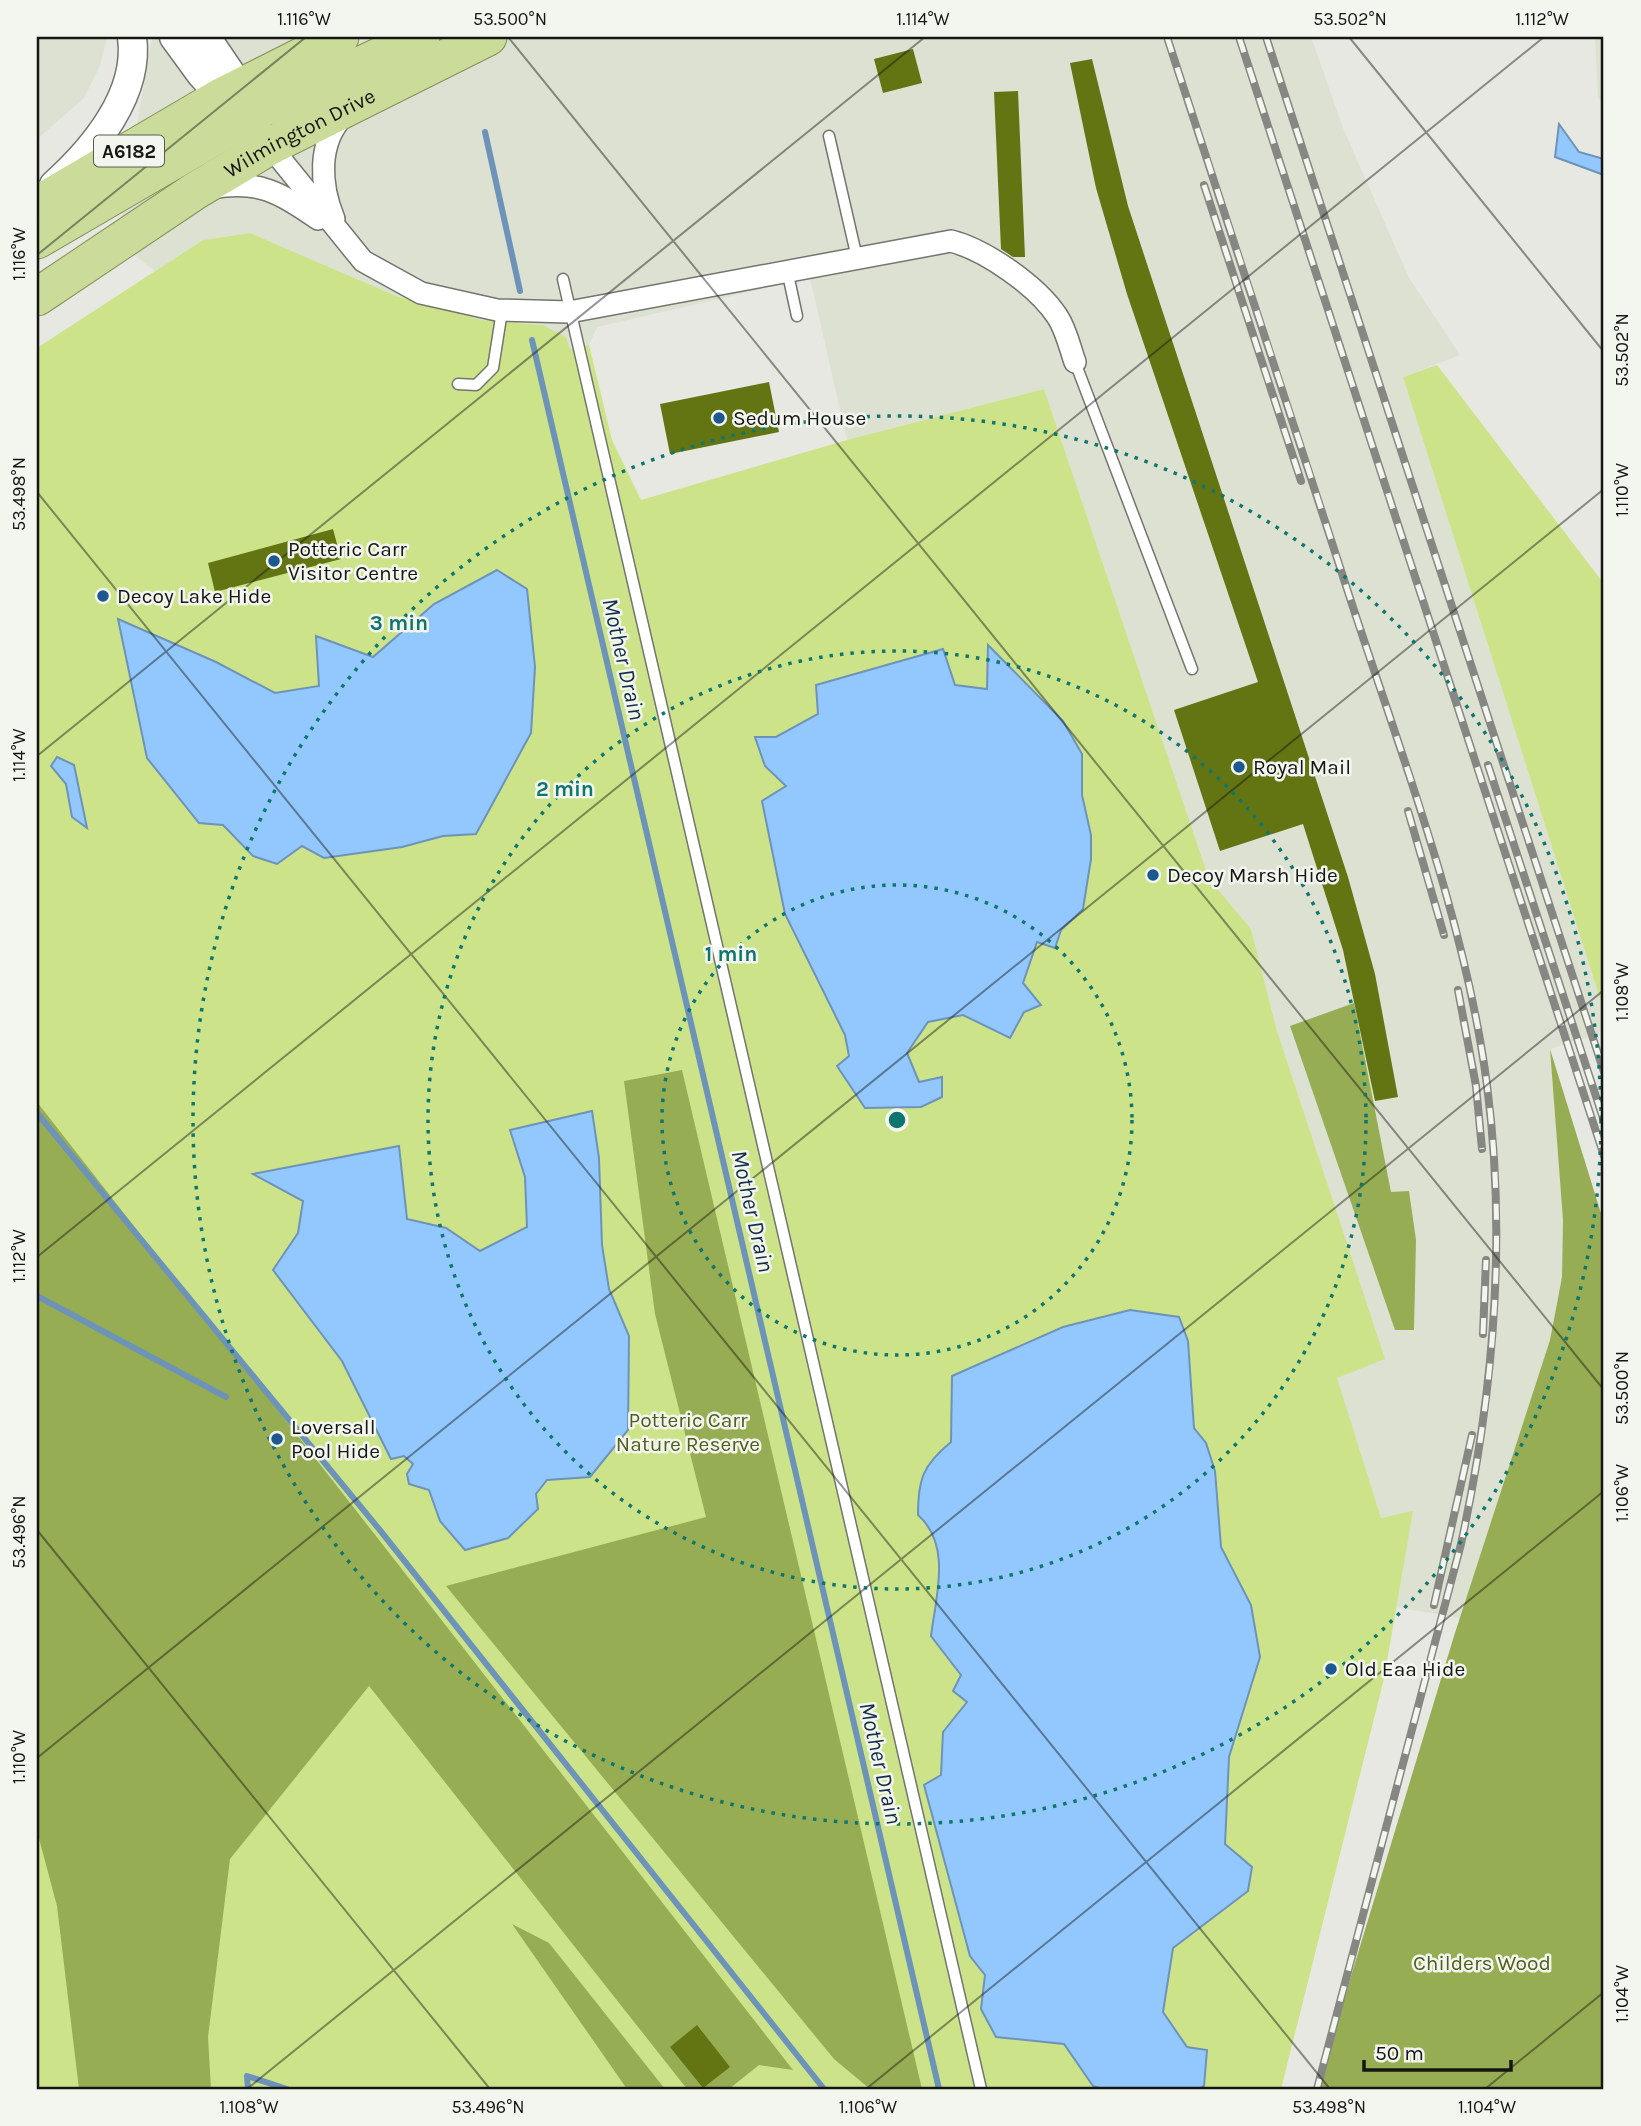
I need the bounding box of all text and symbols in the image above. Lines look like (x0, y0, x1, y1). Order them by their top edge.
text: 1.116°W (277, 8, 331, 30)
text: 53.500°N (473, 8, 547, 30)
text: 1.114°W (896, 8, 950, 30)
text: 53.502°N (1313, 8, 1387, 30)
text: 1.112°W (1515, 8, 1569, 30)
street label: Wilmington Drive (220, 83, 379, 183)
road number: A6182 (94, 136, 164, 167)
text: 1.116°W (8, 227, 30, 281)
text: 53.502°N (1611, 313, 1633, 387)
place label: Sedum House (733, 406, 866, 430)
marker: Sedum House (711, 410, 727, 426)
text: 53.498°N (8, 457, 30, 531)
text: 1.110°W (1611, 463, 1633, 517)
place label: Potteric Carr Visitor Centre (288, 537, 418, 585)
marker: Potteric Carr Visitor Centre (266, 553, 282, 569)
place label: Decoy Lake Hide (117, 584, 271, 608)
marker: Decoy Lake Hide (95, 588, 111, 604)
water label: Mother Drain (596, 595, 651, 723)
text: 3 min (370, 611, 428, 635)
text: 1.114°W (8, 728, 30, 782)
place label: Royal Mail (1253, 755, 1351, 779)
marker: Royal Mail (1231, 759, 1247, 775)
text: 2 min (536, 777, 594, 801)
place label: Decoy Marsh Hide (1167, 863, 1338, 887)
marker: Decoy Marsh Hide (1145, 867, 1161, 883)
text: 1 min (705, 942, 757, 966)
text: 1.108°W (1611, 962, 1633, 1022)
centre of rings (885, 1108, 909, 1132)
water label: Mother Drain (725, 1147, 780, 1275)
text: 1.112°W (8, 1229, 30, 1283)
text: 53.500°N (1611, 1351, 1633, 1425)
park label: Potteric Carr Nature Reserve (616, 1408, 760, 1456)
place label: Loversall Pool Hide (291, 1415, 380, 1463)
marker: Loversall Pool Hide (269, 1431, 285, 1447)
text: 1.106°W (1611, 1464, 1633, 1522)
text: 53.496°N (8, 1495, 30, 1569)
place label: Old Eaa Hide (1345, 1657, 1465, 1681)
marker: Old Eaa Hide (1323, 1661, 1339, 1677)
water label: Mother Drain (853, 1699, 908, 1827)
text: 1.110°W (8, 1730, 30, 1784)
park label: Childers Wood (1413, 1951, 1551, 1975)
text: 1.104°W (1611, 1965, 1633, 2023)
scale bar (1364, 2028, 1512, 2072)
text: 50 m (1375, 2041, 1424, 2065)
text: 1.108°W (219, 2096, 279, 2118)
text: 53.496°N (451, 2096, 525, 2118)
text: 1.106°W (839, 2096, 897, 2118)
text: 53.498°N (1292, 2096, 1366, 2118)
text: 1.104°W (1458, 2096, 1516, 2118)

